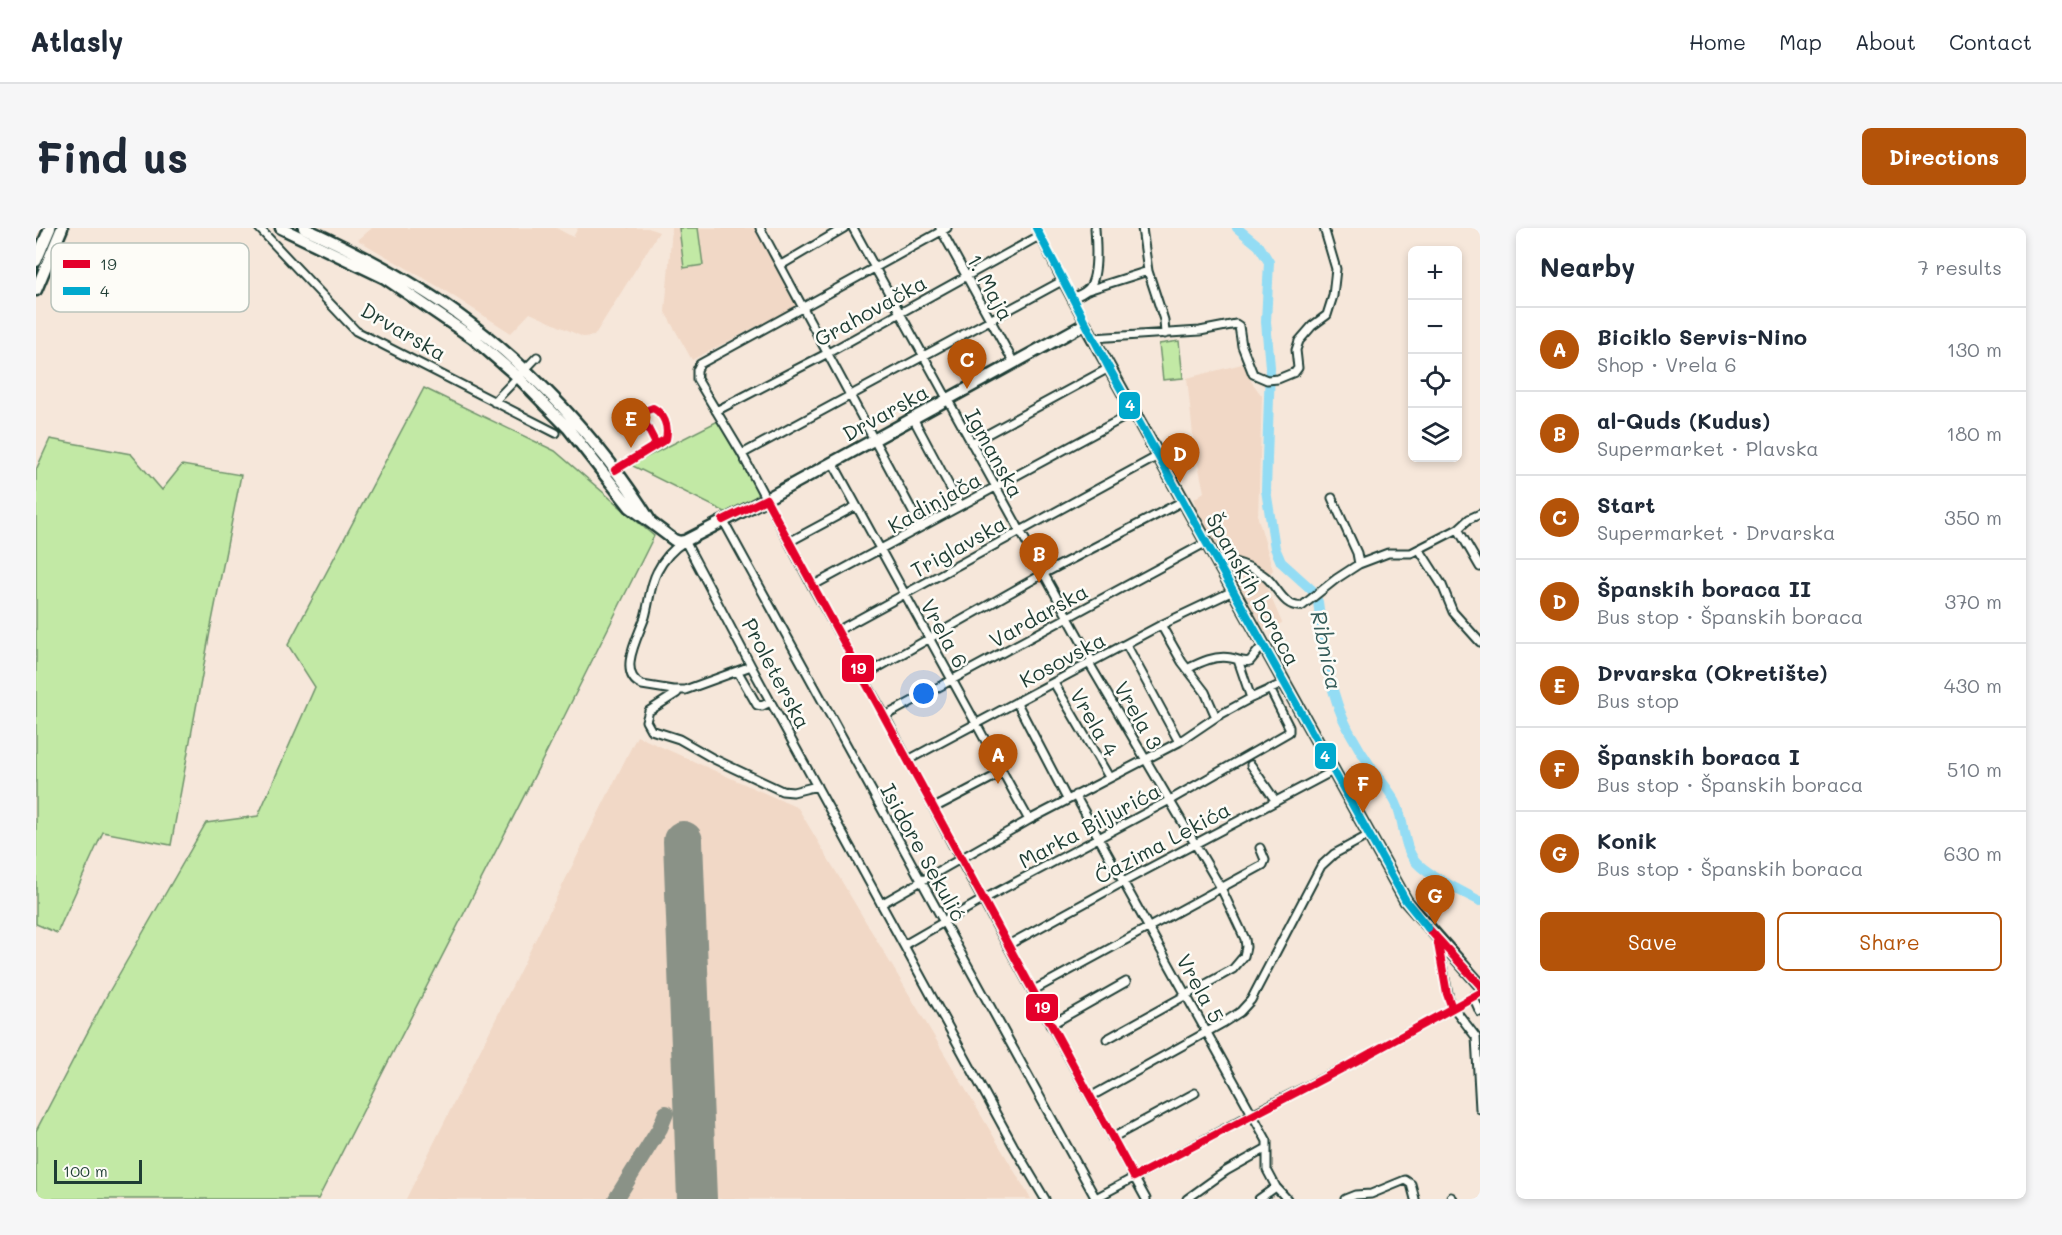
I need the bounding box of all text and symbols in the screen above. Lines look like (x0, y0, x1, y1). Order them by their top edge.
text: Atlasly (30, 23, 124, 59)
text: Home (1689, 28, 1746, 55)
text: Map (1779, 28, 1822, 55)
text: About (1855, 28, 1916, 55)
text: Contact (1949, 28, 2032, 55)
button: Directions (1862, 128, 2026, 185)
text: Find us (36, 129, 188, 184)
legend (51, 243, 249, 312)
map controls (1408, 246, 1462, 462)
button: + (1408, 246, 1462, 300)
street label: 1. Maja (962, 249, 1020, 325)
text: Nearby (1540, 250, 1635, 284)
text: 19 (100, 253, 117, 274)
text: 7 results (1918, 254, 2002, 280)
street label: Grahovačka (809, 268, 931, 352)
text: 4 (100, 280, 110, 301)
street label: Drvarska (356, 296, 452, 366)
button: − (1408, 300, 1462, 354)
text: Biciklo Servis-Nino (1597, 322, 1807, 351)
text: A (1553, 336, 1566, 362)
text: 130 m (1947, 336, 2002, 362)
pin: C (948, 340, 986, 389)
text: Shop · Vrela 6 (1597, 351, 1737, 377)
button: locate (1408, 354, 1462, 408)
street label: Drvarska (837, 377, 933, 447)
line badge: 4 (1118, 391, 1141, 420)
text: 4 (1125, 394, 1135, 415)
pin: E (612, 398, 650, 448)
street label: Igmanska (960, 404, 1030, 502)
text: al-Quds (Kudus) (1597, 406, 1770, 435)
button: layers (1408, 408, 1462, 462)
text: B (1553, 420, 1566, 446)
text: 180 m (1946, 420, 2002, 446)
pin: D (1160, 434, 1200, 483)
text: Supermarket · Plavska (1597, 435, 1819, 461)
street label: Kadinjača (883, 465, 985, 539)
text: Start (1597, 490, 1655, 519)
text: C (1552, 504, 1567, 530)
text: 350 m (1944, 504, 2002, 530)
street label: Španskih boraca (1201, 508, 1307, 670)
street label: Triglavska (906, 509, 1010, 583)
text: Supermarket · Drvarska (1597, 519, 1835, 545)
pin: B (1020, 534, 1058, 583)
text: Španskih boraca II (1597, 574, 1811, 603)
street label: Vardarska (984, 577, 1092, 653)
text: D (1552, 588, 1567, 614)
text: 370 m (1944, 588, 2002, 614)
street label: Vrela 6 (915, 594, 975, 672)
text: Bus stop · Španskih boraca (1597, 603, 1863, 629)
water label: Ribnica (1304, 608, 1350, 692)
street label: Proleterska (737, 613, 817, 733)
street label: Kosovska (1014, 625, 1110, 693)
line badge: 19 (841, 654, 875, 683)
text: 19 (850, 657, 867, 678)
text: Drvarska (Okretište) (1597, 658, 1828, 687)
text: E (1553, 672, 1566, 698)
text: 430 m (1944, 672, 2002, 698)
street label: Vrela 3 (1109, 676, 1169, 754)
your location (909, 679, 938, 708)
street label: Vrela 4 (1065, 683, 1126, 762)
text: Bus stop (1597, 687, 1679, 713)
pin: A (978, 734, 1018, 784)
line badge: 4 (1314, 742, 1337, 770)
text: Španskih boraca I (1597, 742, 1800, 771)
text: 4 (1320, 745, 1330, 766)
text: F (1553, 756, 1566, 782)
text: 510 m (1947, 756, 2002, 782)
pin: F (1344, 764, 1382, 813)
text: Bus stop · Španskih boraca (1597, 771, 1863, 797)
street label: Marka Biljurića (1013, 776, 1165, 874)
street label: Isidore Sekulić (875, 778, 973, 926)
street label: Ćazima Lekića (1090, 795, 1234, 889)
text: Konik (1597, 826, 1657, 855)
text: G (1552, 840, 1567, 866)
text: 630 m (1944, 840, 2002, 866)
text: Bus stop · Španskih boraca (1597, 855, 1863, 881)
pin: G (1416, 876, 1454, 925)
button: Save (1540, 912, 1765, 971)
button: Share (1777, 912, 2002, 971)
street label: Vrela 5 (1171, 949, 1231, 1027)
line badge: 19 (1025, 993, 1059, 1022)
text: 19 (1034, 996, 1051, 1017)
scale bar (54, 1157, 142, 1184)
text: 100 m (63, 1160, 108, 1181)

